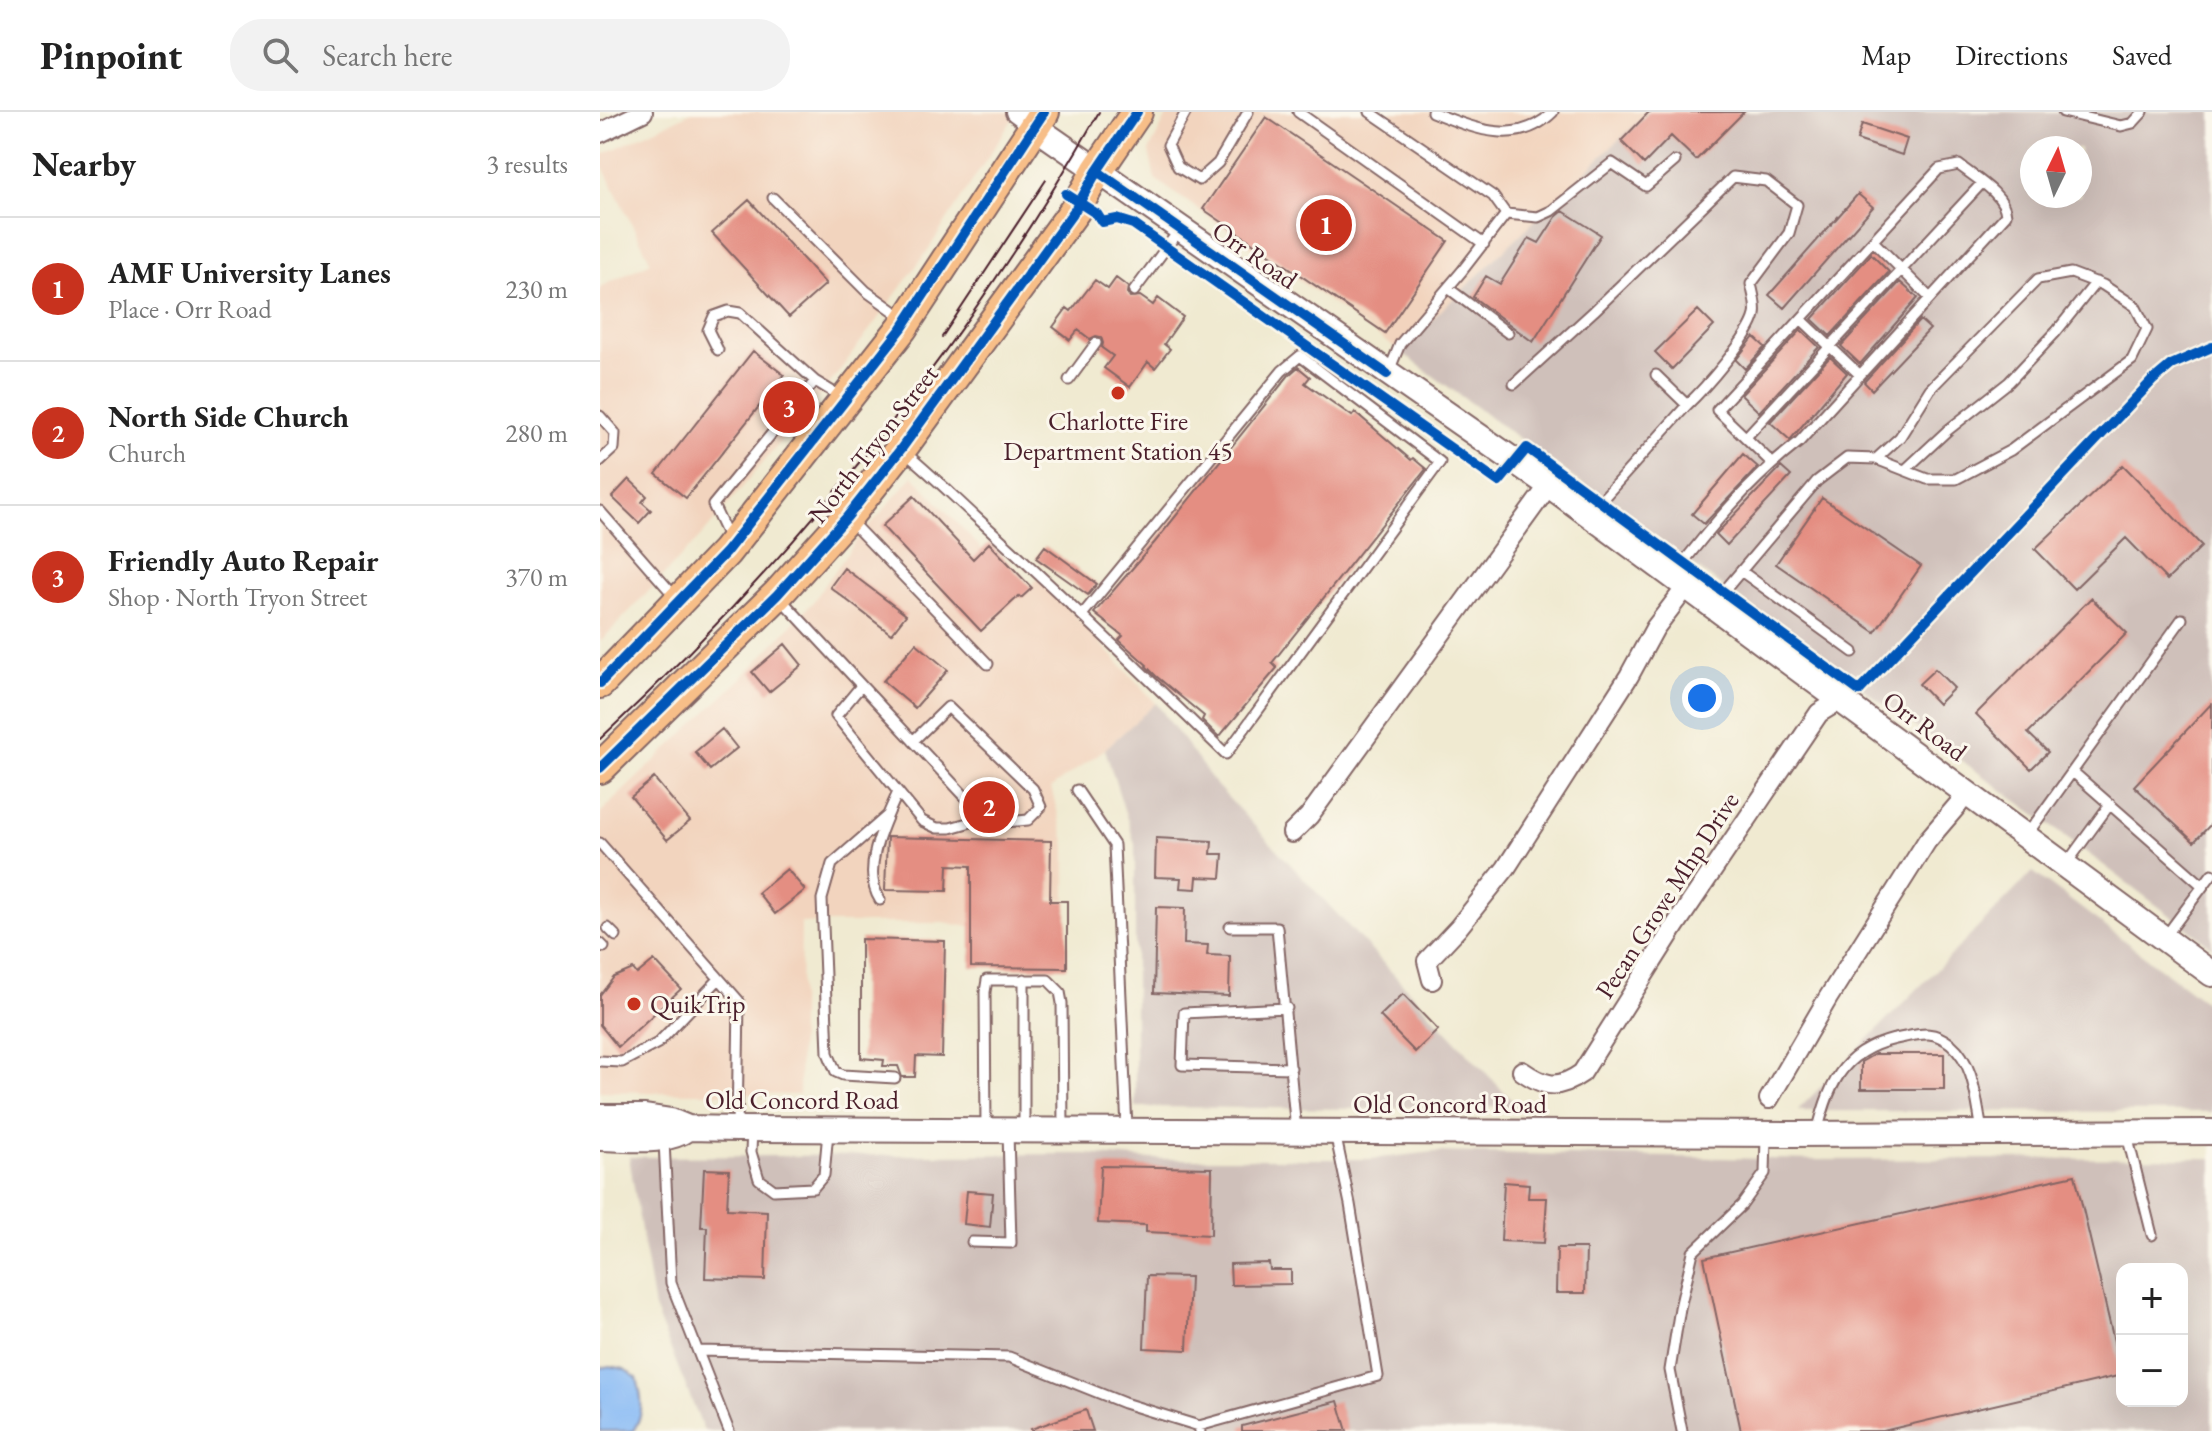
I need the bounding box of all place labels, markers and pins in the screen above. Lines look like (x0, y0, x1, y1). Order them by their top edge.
pin: 1 (1300, 195, 1352, 255)
pin: 3 (763, 377, 815, 437)
marker: Charlotte Fire Department Station 45 (1109, 384, 1127, 402)
place label: Charlotte Fire Department Station 45 (1003, 404, 1233, 468)
pin: 2 (963, 777, 1015, 837)
place label: QuikTrip (650, 987, 745, 1021)
marker: QuikTrip (625, 995, 643, 1013)

